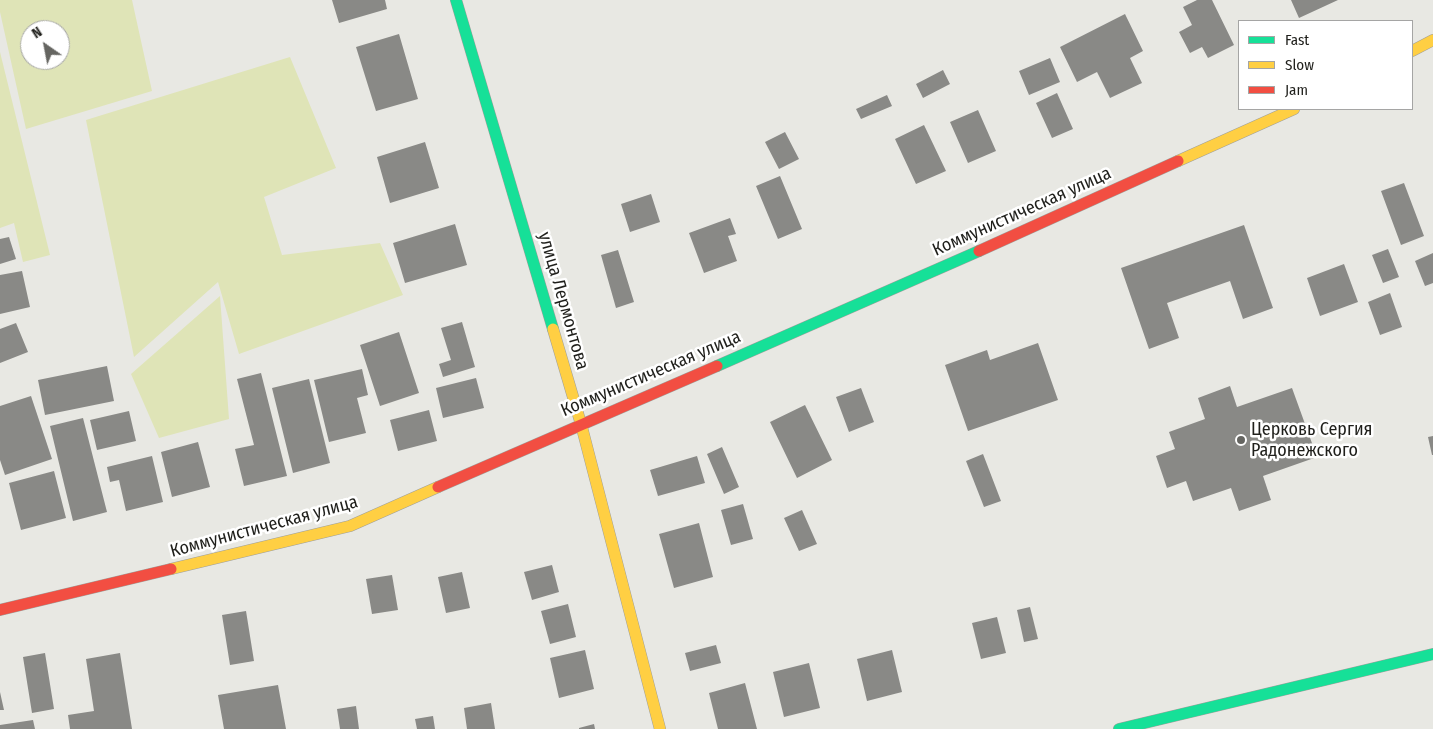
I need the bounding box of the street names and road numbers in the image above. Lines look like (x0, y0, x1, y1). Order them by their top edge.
street label: Коммунистическая улица (929, 163, 1115, 261)
street label: улица Лермонтова (533, 230, 593, 372)
street label: Коммунистическая улица (558, 326, 744, 422)
street label: Коммунистическая улица (168, 492, 360, 562)

